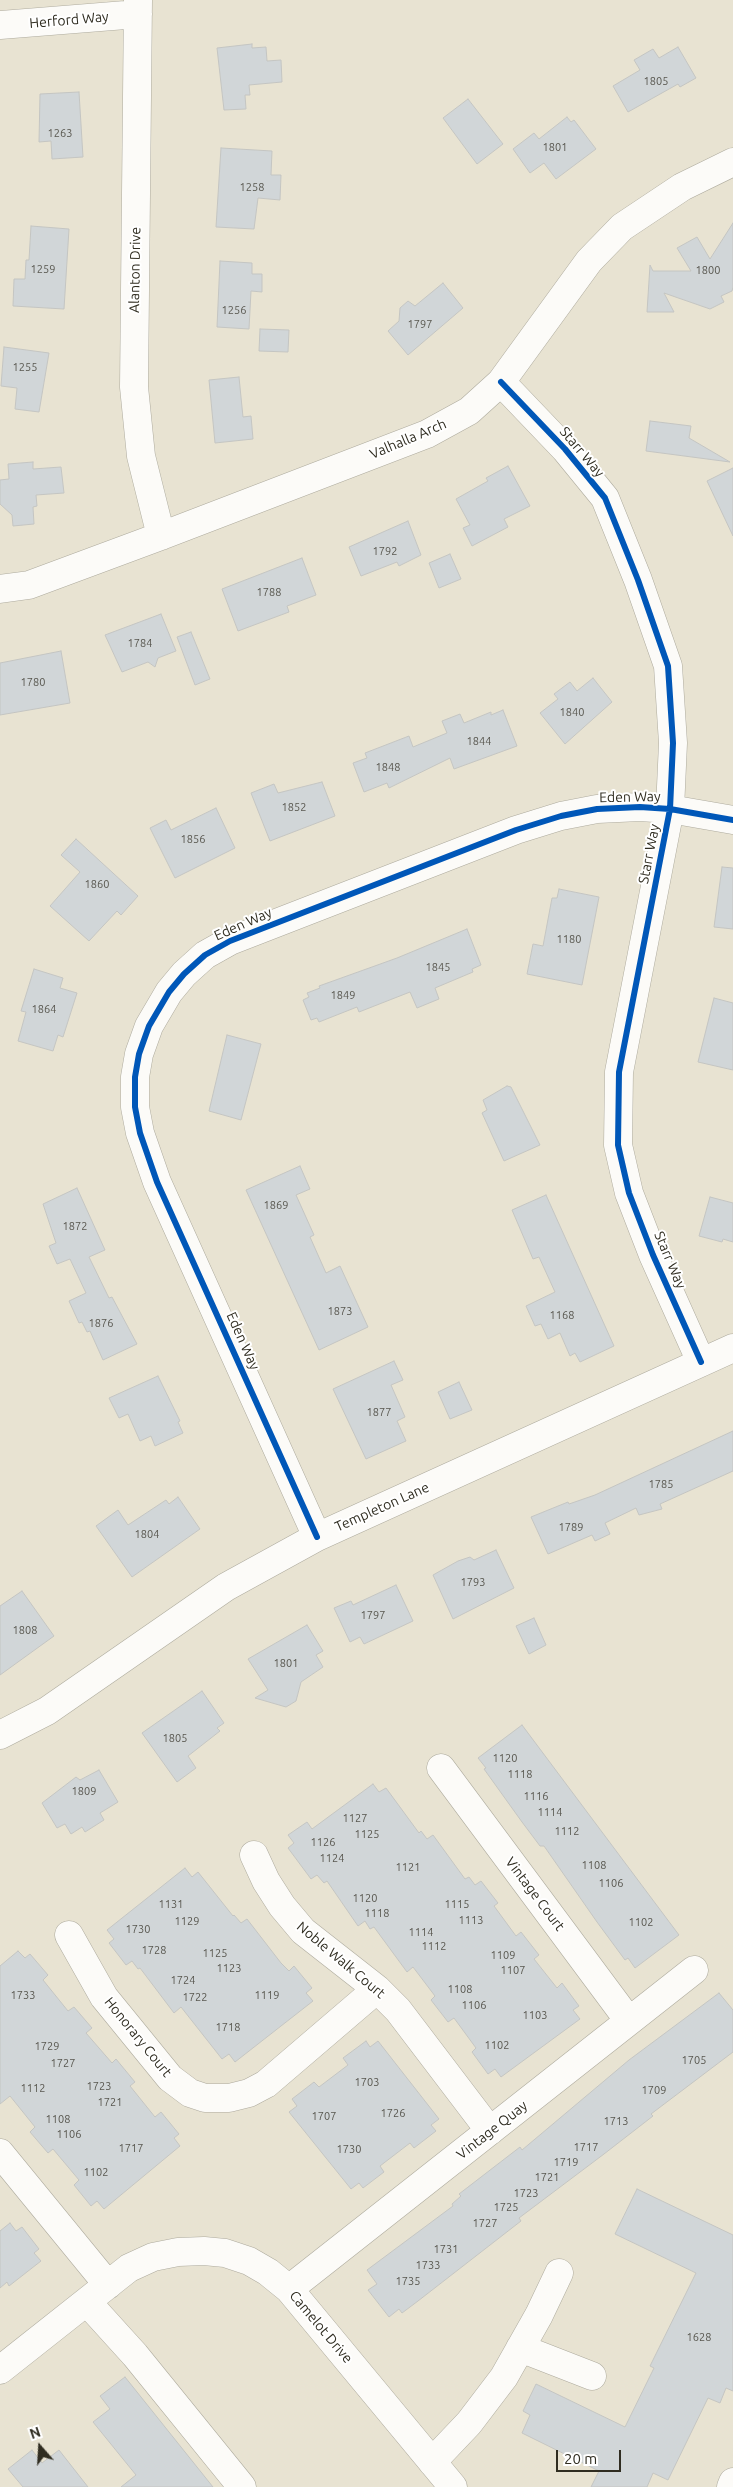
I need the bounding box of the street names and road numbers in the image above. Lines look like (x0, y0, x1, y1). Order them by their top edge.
street label: Herford Way (29, 8, 109, 32)
street label: Alanton Drive (126, 227, 144, 313)
street label: Valhalla Arch (367, 415, 449, 463)
street label: Starr Way (556, 423, 608, 481)
street label: Eden Way (599, 788, 661, 806)
street label: Starr Way (635, 823, 663, 885)
street label: Eden Way (212, 904, 274, 944)
street label: Starr Way (650, 1229, 690, 1291)
street label: Eden Way (223, 1310, 263, 1372)
street label: Templeton Lane (332, 1479, 432, 1535)
street label: Vintage Court (502, 1854, 568, 1934)
street label: Noble Walk Court (293, 1918, 389, 2002)
street label: Honorary Court (101, 1994, 175, 2080)
street label: Vintage Quay (453, 2097, 531, 2163)
street label: Camelot Drive (286, 2287, 356, 2367)

